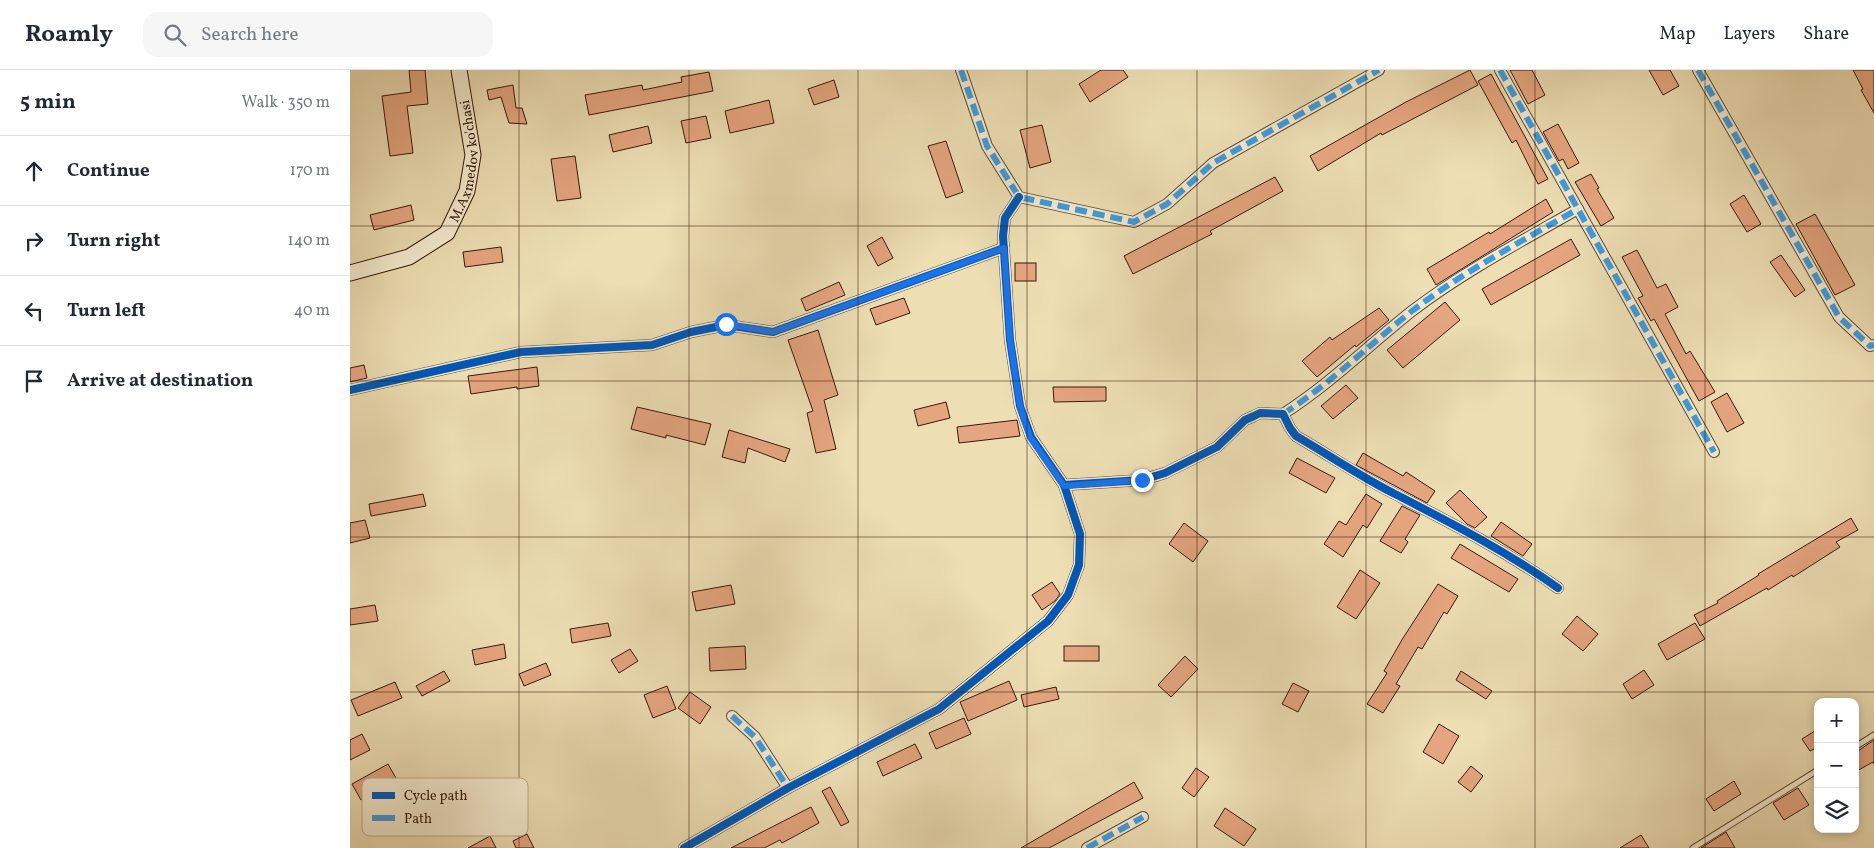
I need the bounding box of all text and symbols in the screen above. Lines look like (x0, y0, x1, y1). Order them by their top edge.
search box (143, 12, 493, 57)
text: Roamly (25, 18, 113, 52)
icon: search (161, 21, 189, 49)
text: Search here (201, 22, 298, 48)
text: Map (1659, 22, 1695, 47)
text: Layers (1723, 22, 1775, 47)
text: Share (1803, 22, 1849, 47)
text: 5 min (20, 88, 76, 117)
text: Walk · 350 m (242, 92, 330, 114)
street label: M.Axmedov ko'chasi (445, 98, 484, 226)
icon: ahead (20, 157, 48, 185)
text: Continue (67, 158, 150, 184)
text: 170 m (290, 160, 330, 182)
icon: right (20, 227, 48, 255)
text: Turn right (67, 228, 160, 254)
text: 140 m (288, 230, 330, 252)
icon: left (20, 297, 48, 325)
text: Turn left (67, 298, 146, 324)
text: 40 m (294, 300, 330, 322)
route start (715, 313, 738, 336)
icon: arrive (20, 367, 48, 395)
text: Arrive at destination (67, 368, 253, 394)
route end (1131, 469, 1154, 492)
map controls (1814, 698, 1859, 833)
button: + (1814, 698, 1859, 743)
button: − (1814, 743, 1859, 788)
legend (362, 778, 528, 836)
text: Cycle path (404, 787, 468, 806)
button: layers (1814, 788, 1859, 833)
text: Path (404, 810, 432, 829)

